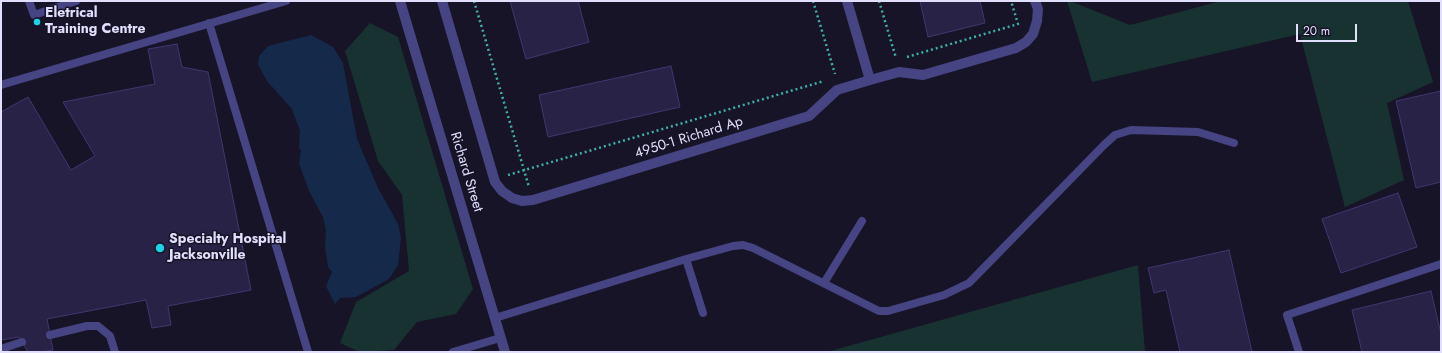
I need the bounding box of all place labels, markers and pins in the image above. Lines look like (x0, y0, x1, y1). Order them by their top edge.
place label: Eletrical Training Centre (45, 6, 146, 38)
marker: Eletrical Training Centre (32, 17, 42, 27)
place label: Specialty Hospital Jacksonville (169, 232, 286, 264)
marker: Specialty Hospital Jacksonville (154, 242, 166, 254)

